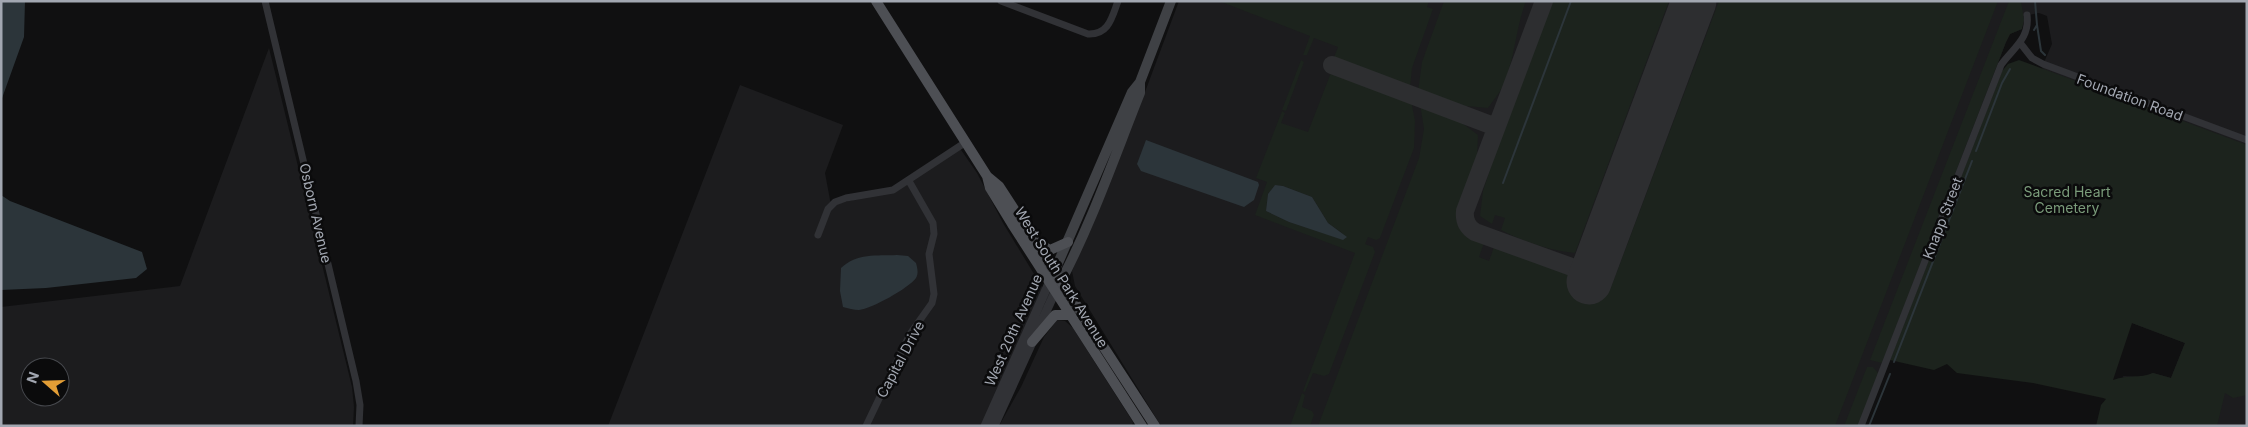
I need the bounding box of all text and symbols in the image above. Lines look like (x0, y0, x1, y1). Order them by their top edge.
street label: Foundation Road (2075, 70, 2185, 124)
street label: Osborn Avenue (296, 161, 336, 265)
street label: Knapp Street (1919, 174, 1966, 261)
park label: Sacred Heart Cemetery (2023, 183, 2111, 216)
street label: West South Park Avenue (1012, 204, 1112, 350)
street label: West 20th Avenue (981, 271, 1045, 389)
street label: Capital Drive (873, 318, 927, 400)
north arrow (20, 357, 70, 407)
text: N (23, 369, 42, 385)

